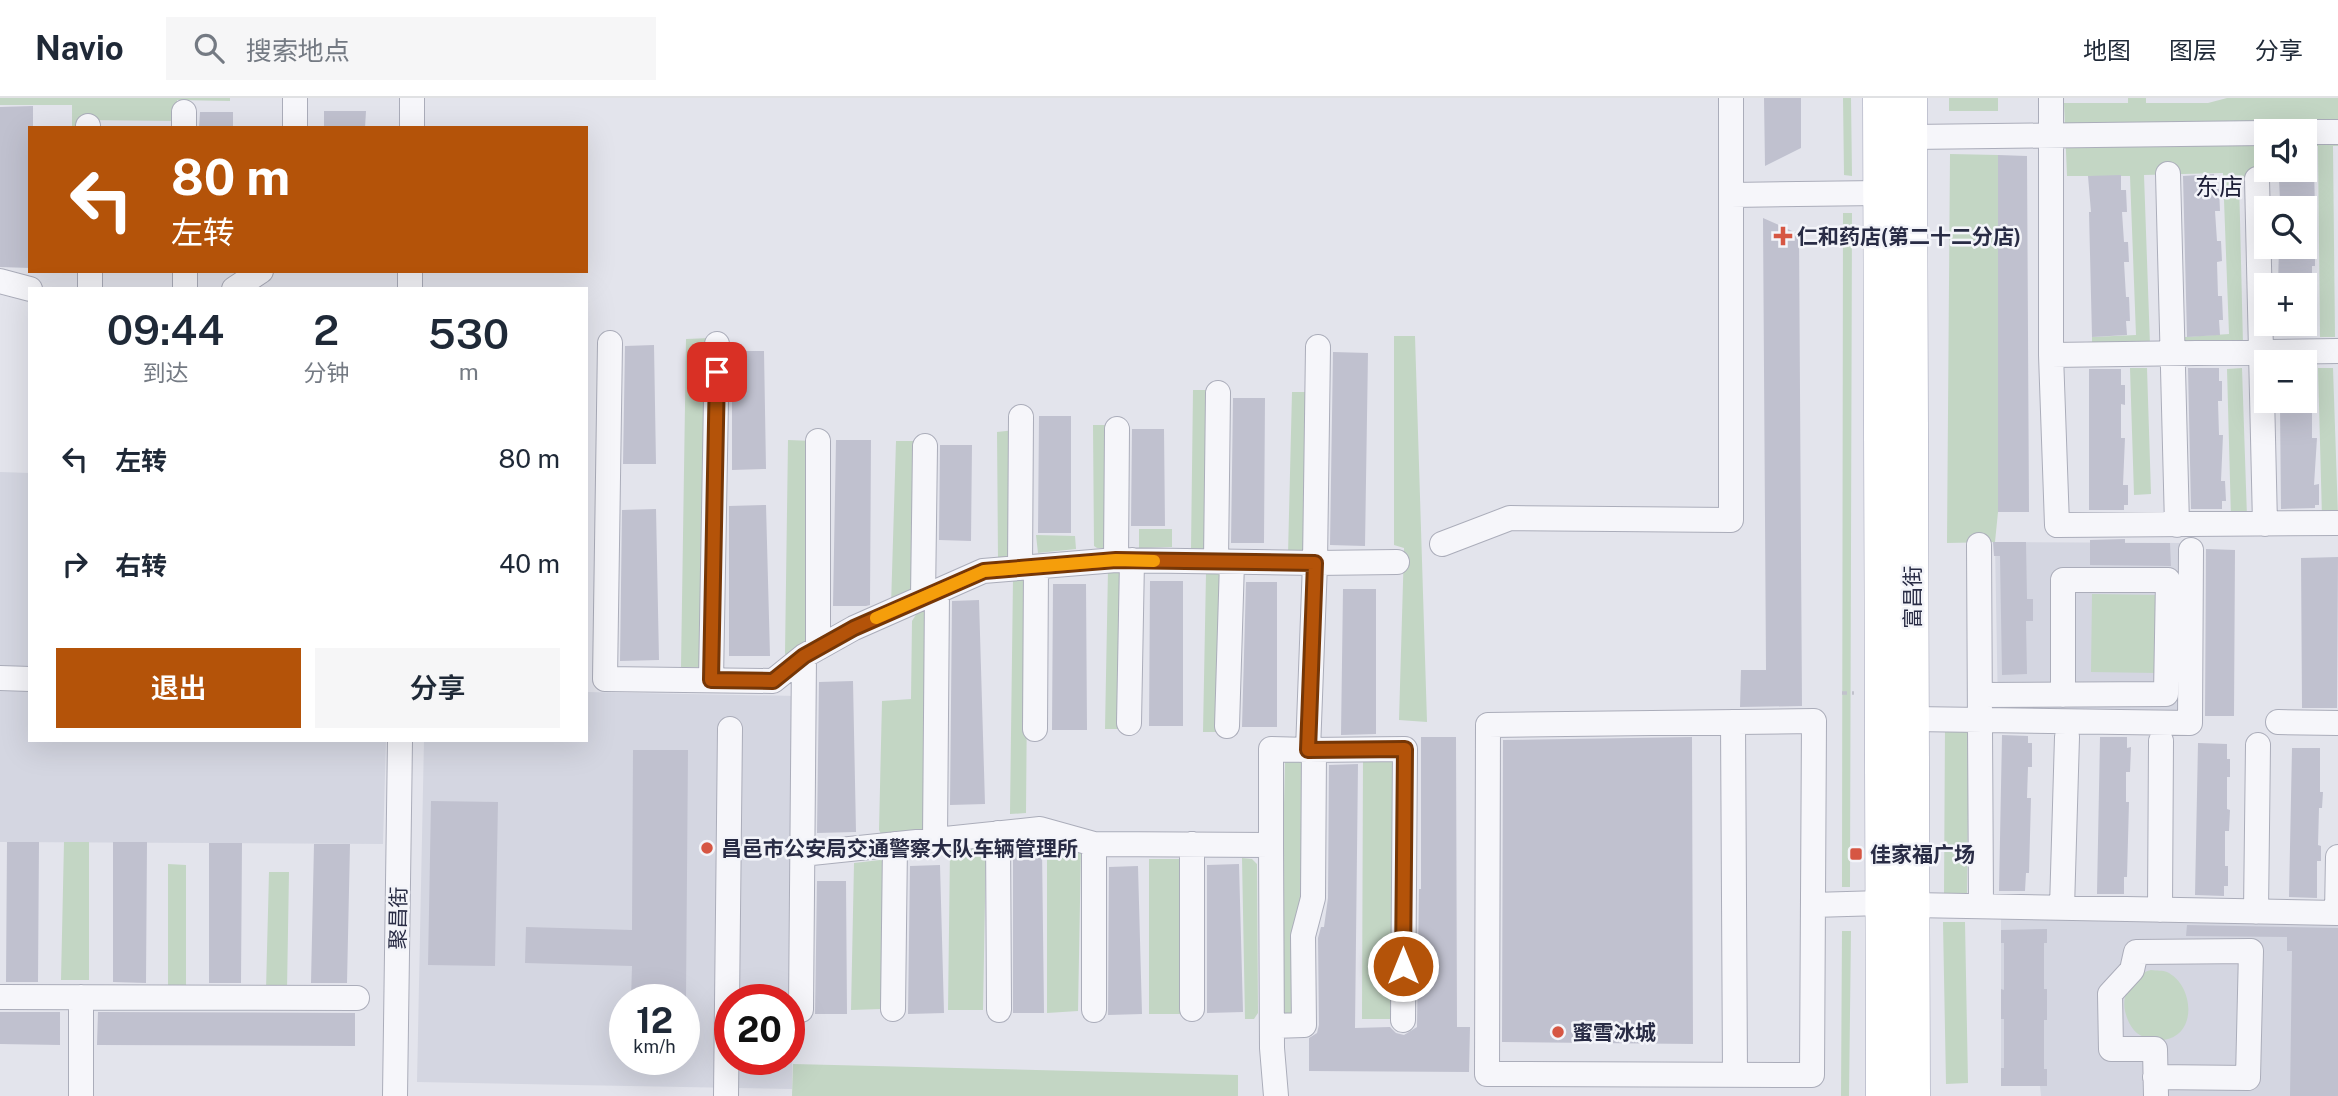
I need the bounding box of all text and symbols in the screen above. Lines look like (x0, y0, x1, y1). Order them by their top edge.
search box (166, 17, 656, 80)
text: Navio (35, 29, 124, 67)
icon: search (190, 29, 228, 67)
text: 搜索地点 (246, 35, 350, 66)
text: 地图 (2083, 36, 2131, 64)
text: 图层 (2169, 36, 2217, 64)
text: 分享 (2255, 36, 2303, 64)
map controls (2254, 119, 2317, 413)
button: sound (2254, 119, 2317, 182)
text: 80 m (171, 148, 290, 206)
icon: left (56, 154, 147, 245)
district label: 东店 (2195, 172, 2243, 200)
button: search (2254, 196, 2317, 259)
text: 左转 (171, 214, 235, 251)
place label: 仁和药店(第二十二分店) (1797, 224, 2021, 249)
marker: 仁和药店(第二十二分店) (1775, 228, 1791, 244)
button: + (2254, 273, 2317, 336)
text: 09:44 (107, 305, 224, 354)
text: 2 (313, 305, 339, 354)
text: 530 (428, 309, 509, 358)
pin (687, 342, 747, 402)
button: − (2254, 350, 2317, 413)
icon: arrive (698, 353, 736, 391)
text: m (459, 358, 479, 385)
text: 到达 (143, 359, 189, 386)
text: 分钟 (303, 359, 349, 386)
icon: left (56, 440, 94, 478)
text: 80 m (499, 443, 560, 474)
text: 左转 (115, 445, 167, 476)
icon: right (56, 545, 94, 583)
text: 40 m (499, 548, 560, 579)
text: 右转 (115, 550, 167, 581)
street label: 富昌街 (1900, 566, 1925, 629)
button: 退出 (56, 648, 301, 728)
button: 分享 (315, 648, 560, 728)
place label: 昌邑市公安局交通警察大队车辆管理所 (721, 836, 1078, 861)
marker: 昌邑市公安局交通警察大队车辆管理所 (699, 840, 715, 856)
place label: 佳家福广场 (1870, 842, 1975, 867)
marker: 佳家福广场 (1848, 846, 1864, 862)
street label: 聚昌街 (385, 886, 411, 950)
position arrow (1366, 929, 1440, 1003)
speed limit sign: 20 (714, 984, 805, 1075)
text: 12 (636, 1000, 673, 1041)
place label: 蜜雪冰城 (1572, 1020, 1656, 1045)
marker: 蜜雪冰城 (1550, 1024, 1566, 1040)
text: km/h (633, 1036, 676, 1057)

